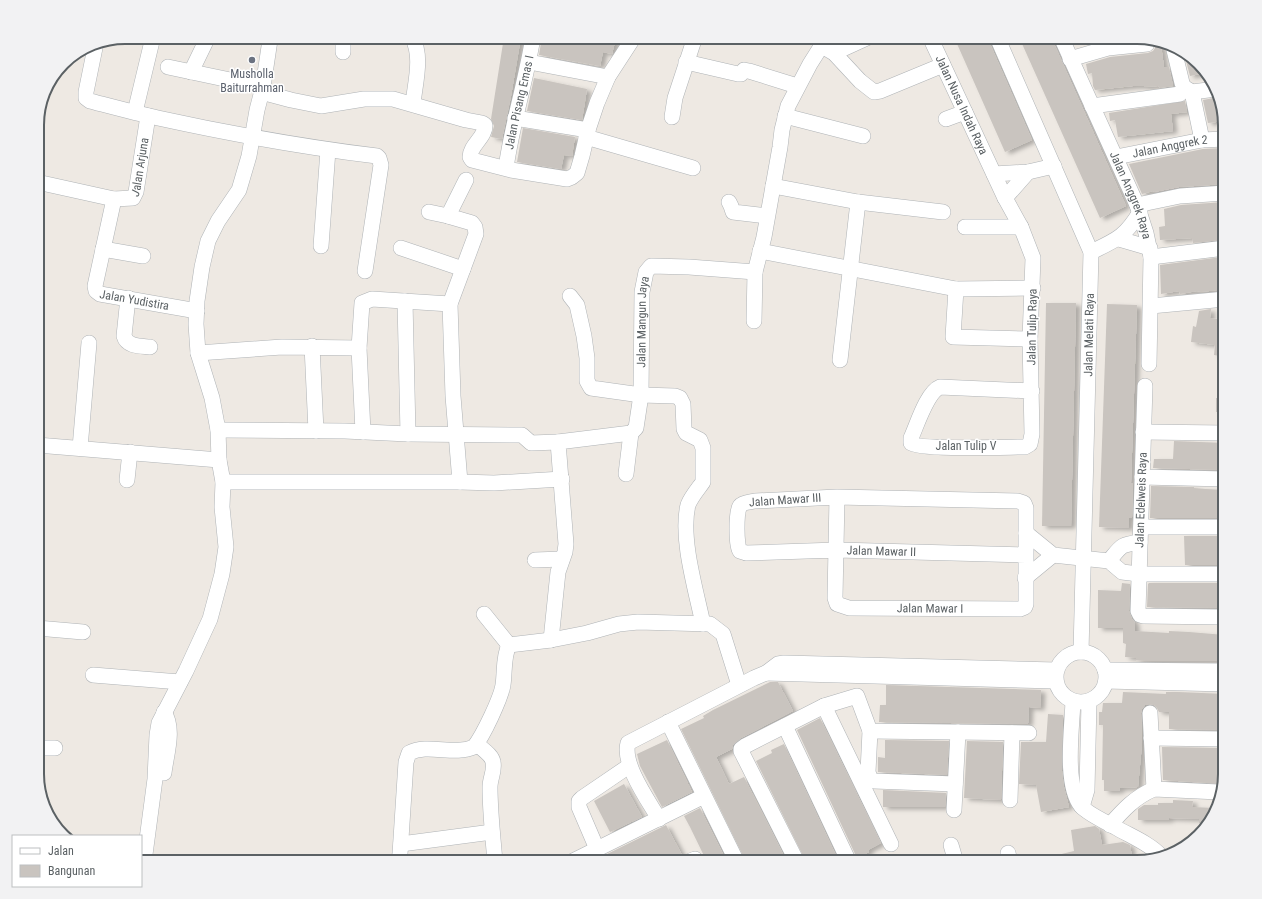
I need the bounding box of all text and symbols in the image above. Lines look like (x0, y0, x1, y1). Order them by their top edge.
street label: Jalan Nusa Indah Raya (933, 53, 991, 157)
street label: Jalan Pisang Emas I (502, 54, 537, 150)
marker: Musholla Baiturrahman (247, 55, 257, 65)
place label: Musholla Baiturrahman (220, 67, 284, 95)
street label: Jalan Anggrek 2 (1131, 133, 1208, 161)
street label: Jalan Arjuna (128, 136, 152, 199)
street label: Jalan Anggrek Raya (1107, 149, 1154, 240)
street label: Jalan Mangun Jaya (634, 275, 652, 368)
street label: Jalan Yudistira (99, 287, 170, 313)
street label: Jalan Tulip Raya (1024, 288, 1040, 365)
street label: Jalan Melati Raya (1081, 293, 1097, 377)
street label: Jalan Tulip V (936, 439, 997, 453)
street label: Jalan Edelweis Raya (1132, 452, 1150, 548)
street label: Jalan Mawar III (748, 490, 822, 510)
street label: Jalan Mawar II (846, 543, 916, 559)
street label: Jalan Mawar I (897, 601, 963, 616)
legend (12, 835, 142, 887)
text: Jalan (48, 844, 74, 858)
text: Bangunan (48, 864, 95, 878)

